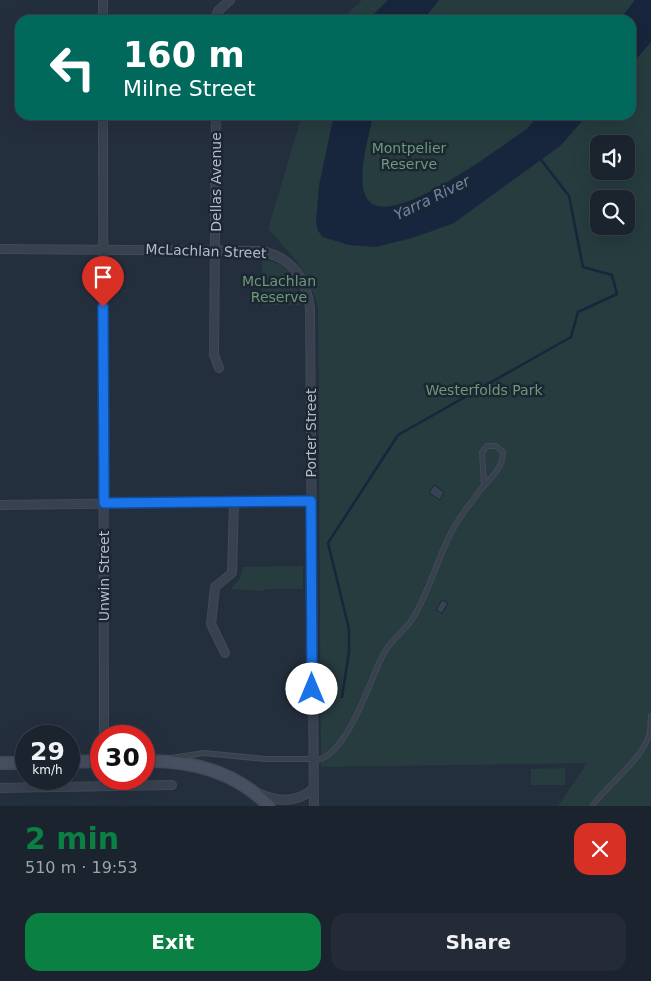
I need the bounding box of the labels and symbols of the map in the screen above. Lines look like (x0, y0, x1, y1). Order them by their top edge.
street label: Dellas Avenue (208, 132, 224, 232)
park label: Montpelier Reserve (372, 140, 447, 172)
water label: Yarra River (391, 172, 474, 224)
street label: McLachlan Street (145, 241, 267, 261)
pin (82, 256, 124, 307)
park label: McLachlan Reserve (242, 273, 316, 305)
park label: Westerfolds Park (425, 382, 543, 398)
street label: Porter Street (303, 388, 319, 478)
street label: Unwin Street (96, 530, 112, 621)
position arrow (285, 662, 337, 714)
speed limit sign: 30 (90, 725, 155, 790)

